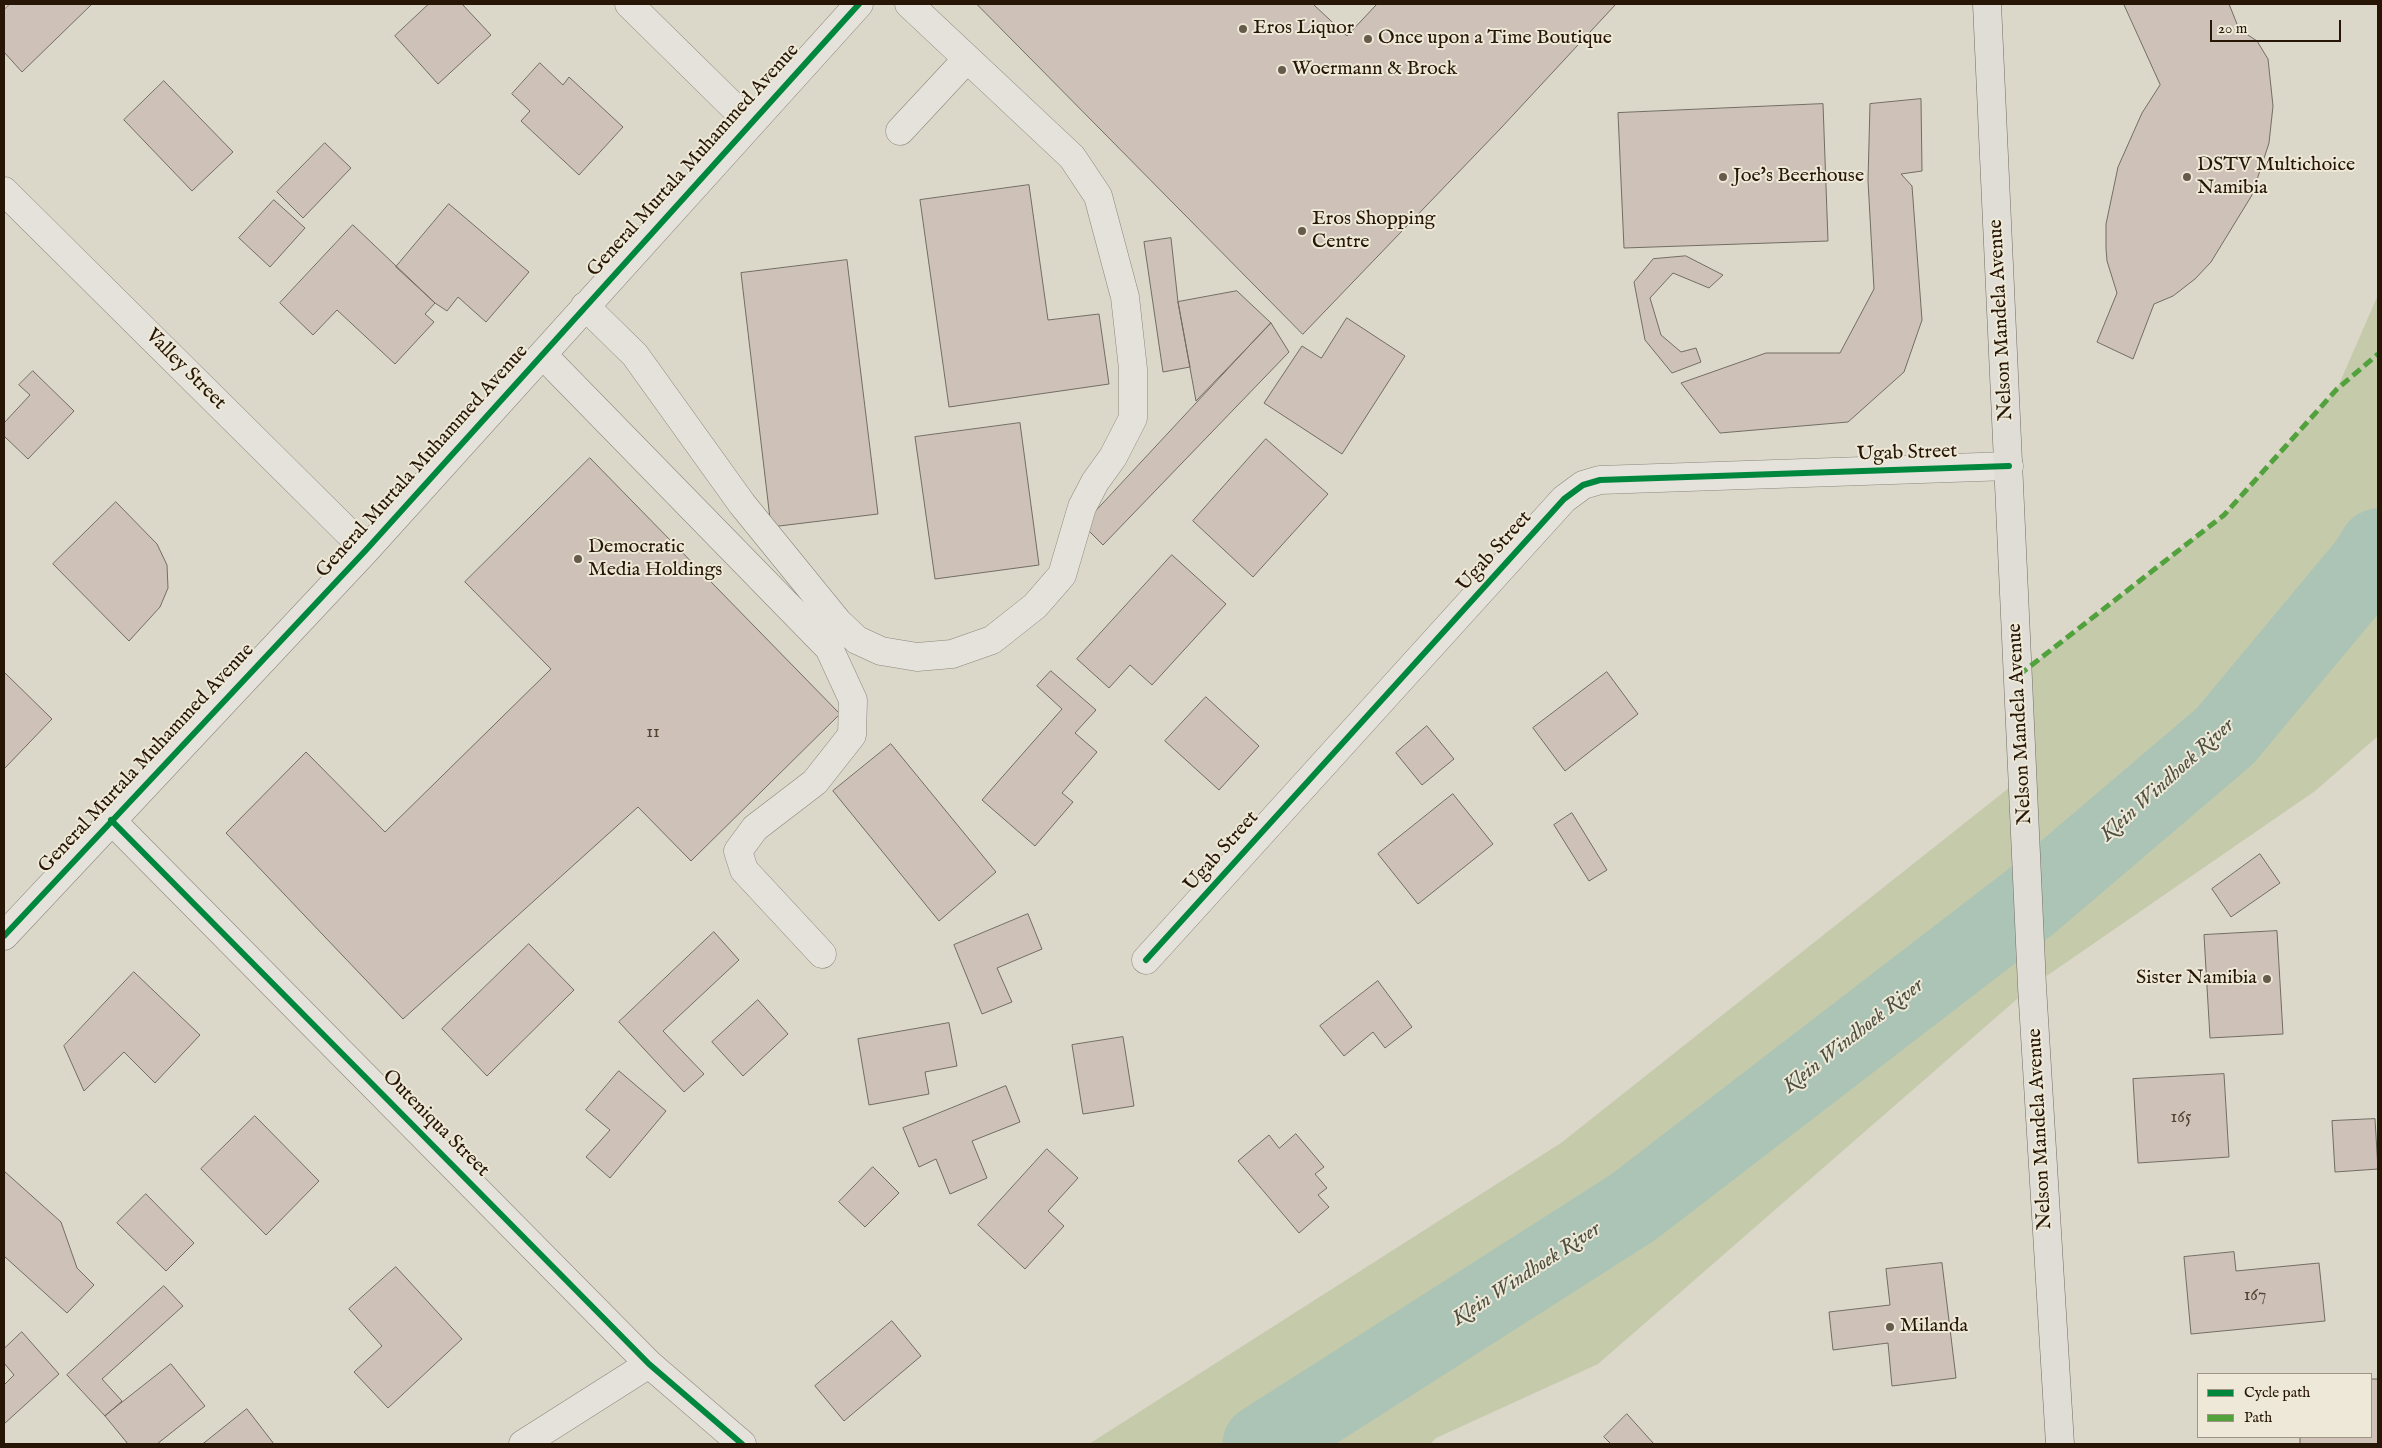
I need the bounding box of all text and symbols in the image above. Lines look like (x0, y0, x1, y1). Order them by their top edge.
scale bar (2212, 10, 2343, 42)
place label: Eros Liquor (1253, 17, 1354, 41)
text: 20 m (2218, 19, 2247, 38)
marker: Eros Liquor (1237, 23, 1249, 35)
place label: Once upon a Time Boutique (1378, 27, 1612, 51)
marker: Once upon a Time Boutique (1362, 33, 1374, 45)
street label: General Murtala Muhammed Avenue (583, 39, 805, 283)
place label: Woermann & Brock (1292, 58, 1457, 82)
marker: Woermann & Brock (1276, 64, 1288, 76)
place label: DSTV Multichoice Namibia (2197, 154, 2355, 201)
place label: Joe's Beerhouse (1733, 165, 1864, 189)
marker: Joe's Beerhouse (1717, 171, 1729, 183)
marker: DSTV Multichoice Namibia (2181, 171, 2193, 183)
place label: Eros Shopping Centre (1312, 208, 1435, 255)
street label: Nelson Mandela Avenue (1985, 219, 2019, 421)
marker: Eros Shopping Centre (1296, 225, 1308, 237)
street label: Valley Street (140, 325, 230, 415)
street label: General Murtala Muhammed Avenue (312, 340, 534, 584)
street label: Ugab Street (1856, 440, 1958, 468)
street label: Ugab Street (1452, 507, 1538, 597)
place label: Democratic Media Holdings (588, 536, 722, 583)
marker: Democratic Media Holdings (572, 553, 584, 565)
street label: Nelson Mandela Avenue (2004, 623, 2038, 825)
street label: General Murtala Muhammed Avenue (34, 639, 260, 879)
water label: Klein Windhoek River (2096, 714, 2240, 848)
house number: 11 (646, 722, 660, 744)
street label: Ugab Street (1179, 807, 1265, 897)
place label: Sister Namibia (2136, 967, 2257, 991)
marker: Sister Namibia (2261, 973, 2273, 985)
water label: Klein Windhoek River (1778, 974, 1930, 1100)
street label: Nelson Mandela Avenue (2024, 1028, 2058, 1230)
street label: Outeniqua Street (376, 1065, 494, 1183)
house number: 165 (2171, 1107, 2191, 1129)
water label: Klein Windhoek River (1448, 1218, 1606, 1332)
house number: 167 (2244, 1285, 2266, 1307)
place label: Milanda (1900, 1315, 1968, 1339)
marker: Milanda (1884, 1321, 1896, 1333)
legend (2197, 1373, 2372, 1438)
text: Cycle path (2244, 1383, 2310, 1402)
text: Path (2244, 1408, 2272, 1427)

